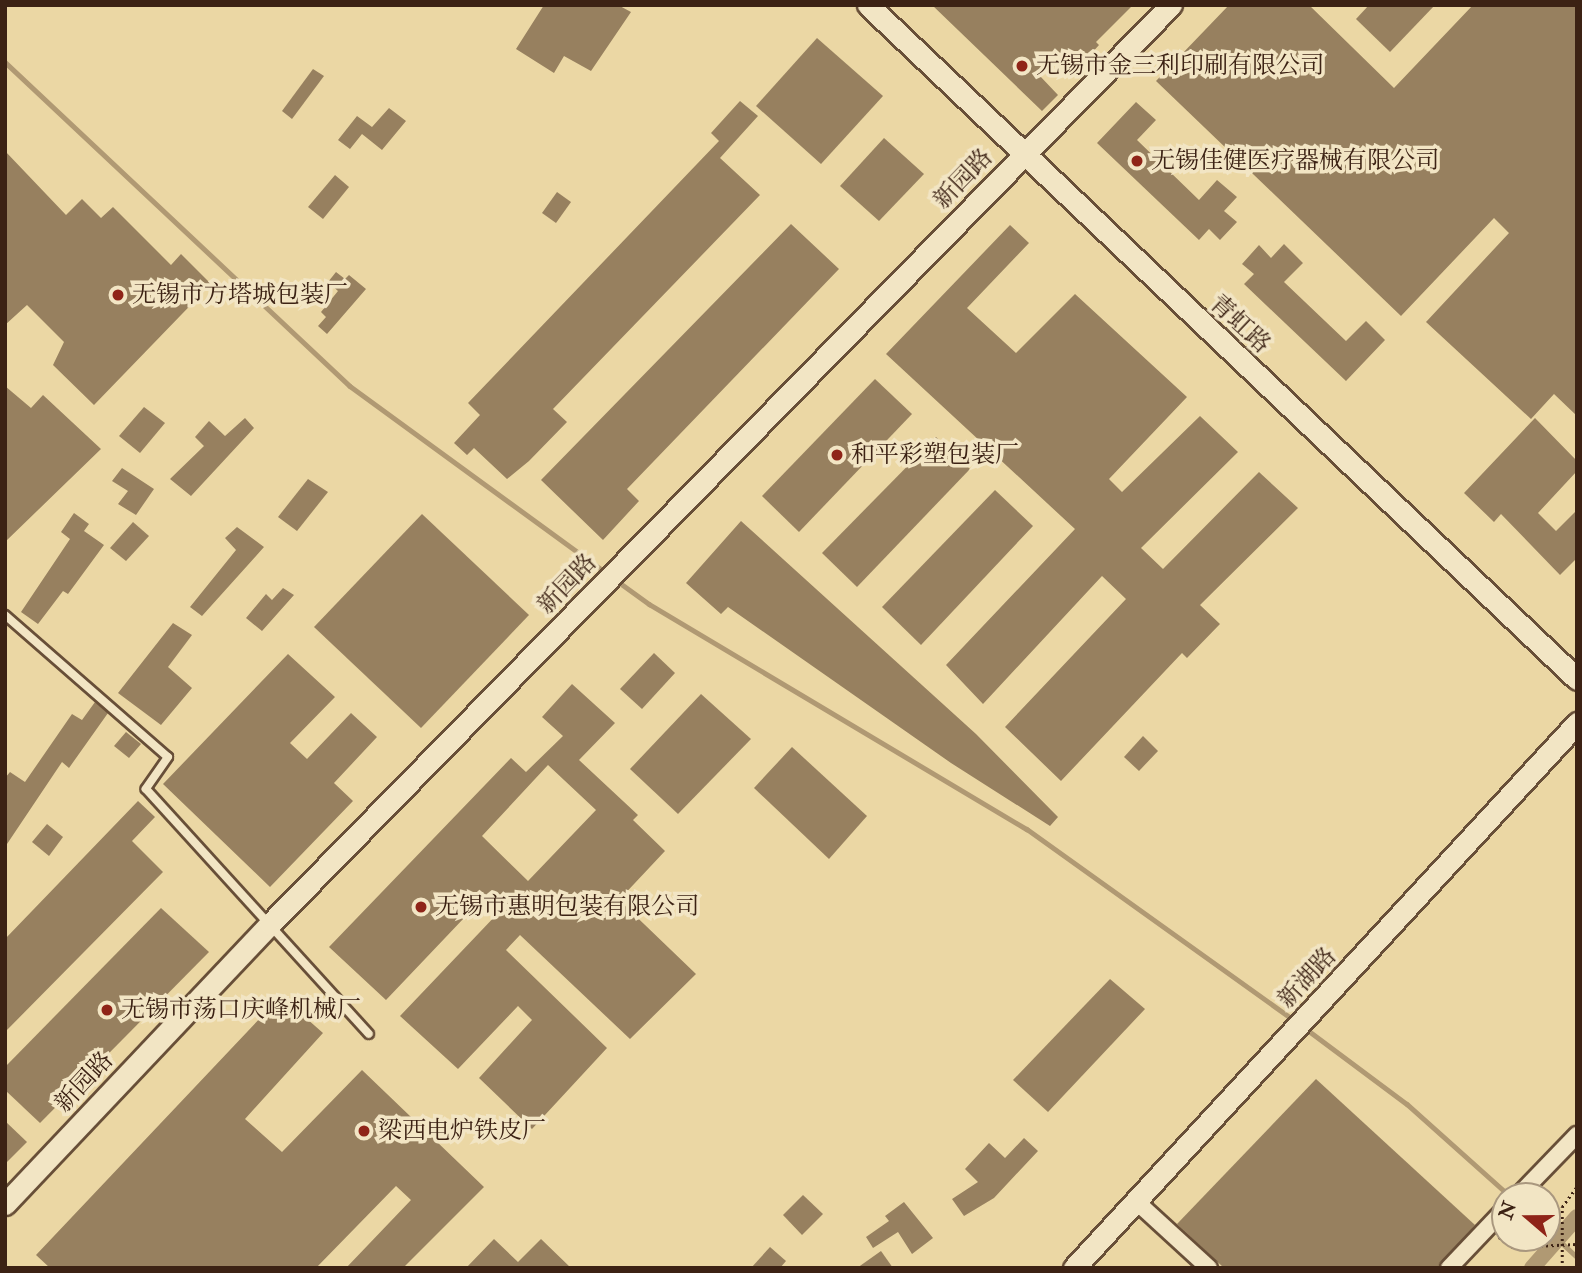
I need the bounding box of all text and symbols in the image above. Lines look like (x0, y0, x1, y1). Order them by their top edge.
place label: 无锡市金三利印刷有限公司 (1036, 52, 1324, 80)
marker: 无锡市金三利印刷有限公司 (1014, 58, 1030, 74)
street label: 新园路 (928, 143, 998, 215)
place label: 无锡佳健医疗器械有限公司 (1151, 147, 1439, 175)
marker: 无锡佳健医疗器械有限公司 (1129, 153, 1145, 169)
place label: 无锡市方塔城包装厂 (132, 281, 348, 309)
marker: 无锡市方塔城包装厂 (110, 287, 126, 303)
street label: 青虹路 (1204, 289, 1276, 359)
place label: 和平彩塑包装厂 (851, 441, 1019, 469)
marker: 和平彩塑包装厂 (829, 447, 845, 463)
street label: 新园路 (532, 548, 602, 620)
place label: 无锡市惠明包装有限公司 (435, 893, 699, 921)
marker: 无锡市惠明包装有限公司 (413, 899, 429, 915)
street label: 新湖路 (1272, 942, 1342, 1014)
place label: 无锡市荡口庆峰机械厂 (121, 996, 361, 1024)
marker: 无锡市荡口庆峰机械厂 (99, 1002, 115, 1018)
street label: 新园路 (49, 1046, 119, 1118)
place label: 梁西电炉铁皮厂 (378, 1117, 546, 1145)
marker: 梁西电炉铁皮厂 (356, 1123, 372, 1139)
north arrow (1491, 1182, 1561, 1252)
text: N (1494, 1198, 1522, 1223)

